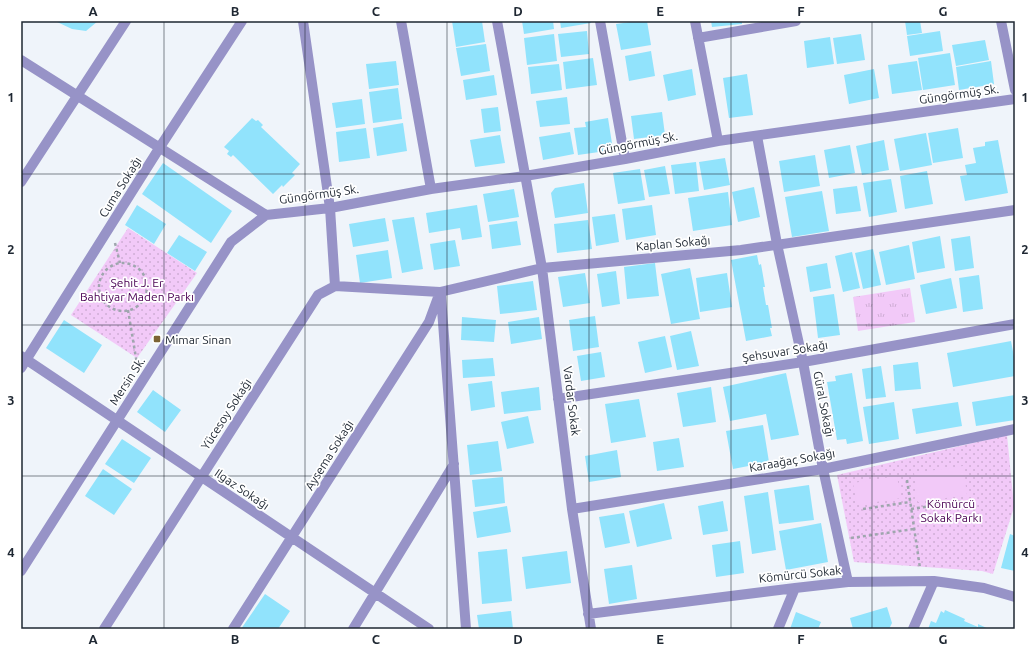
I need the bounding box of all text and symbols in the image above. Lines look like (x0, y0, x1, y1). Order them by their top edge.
text: A (88, 4, 98, 18)
text: B (231, 4, 240, 18)
text: C (372, 4, 381, 18)
text: D (513, 4, 523, 18)
text: E (656, 4, 664, 18)
text: F (797, 4, 805, 18)
text: G (939, 4, 948, 18)
street label: Güngörmüş Sk. (918, 82, 1000, 106)
text: 1 (7, 90, 15, 104)
text: 1 (1021, 90, 1029, 104)
street label: Güngörmüş Sk. (597, 129, 679, 157)
street label: Cuma Sokağı (96, 154, 144, 220)
street label: Güngörmüş Sk. (278, 182, 360, 206)
street label: Kaplan Sokağı (635, 233, 711, 253)
text: 2 (7, 242, 15, 256)
text: 2 (1021, 242, 1029, 256)
park label: Şehit J. Er Bahtiyar Maden Parkı (80, 276, 194, 303)
place label: Mimar Sinan (165, 333, 231, 346)
marker: Mimar Sinan (152, 334, 162, 344)
street label: Şehsuvar Sokağı (741, 338, 829, 364)
street label: Mersin Sk. (107, 355, 147, 407)
street label: Vardar Sokak (561, 365, 583, 437)
street label: Güral Sokağı (811, 370, 837, 438)
street label: Yücesoy Sokağı (198, 376, 254, 452)
text: 3 (7, 393, 15, 407)
text: 3 (1021, 393, 1029, 407)
street label: Aysema Sokağı (302, 418, 356, 492)
street label: Karaağaç Sokağı (748, 446, 836, 474)
street label: Ilgaz Sokağı (212, 466, 272, 512)
park label: Kömürcü Sokak Parkı (920, 497, 982, 524)
text: 4 (7, 545, 15, 559)
text: 4 (1021, 545, 1029, 559)
street label: Kömürcü Sokak (758, 563, 842, 585)
text: A (88, 632, 98, 646)
text: B (231, 632, 240, 646)
text: C (372, 632, 381, 646)
text: D (513, 632, 523, 646)
text: E (656, 632, 664, 646)
text: F (797, 632, 805, 646)
text: G (939, 632, 948, 646)

